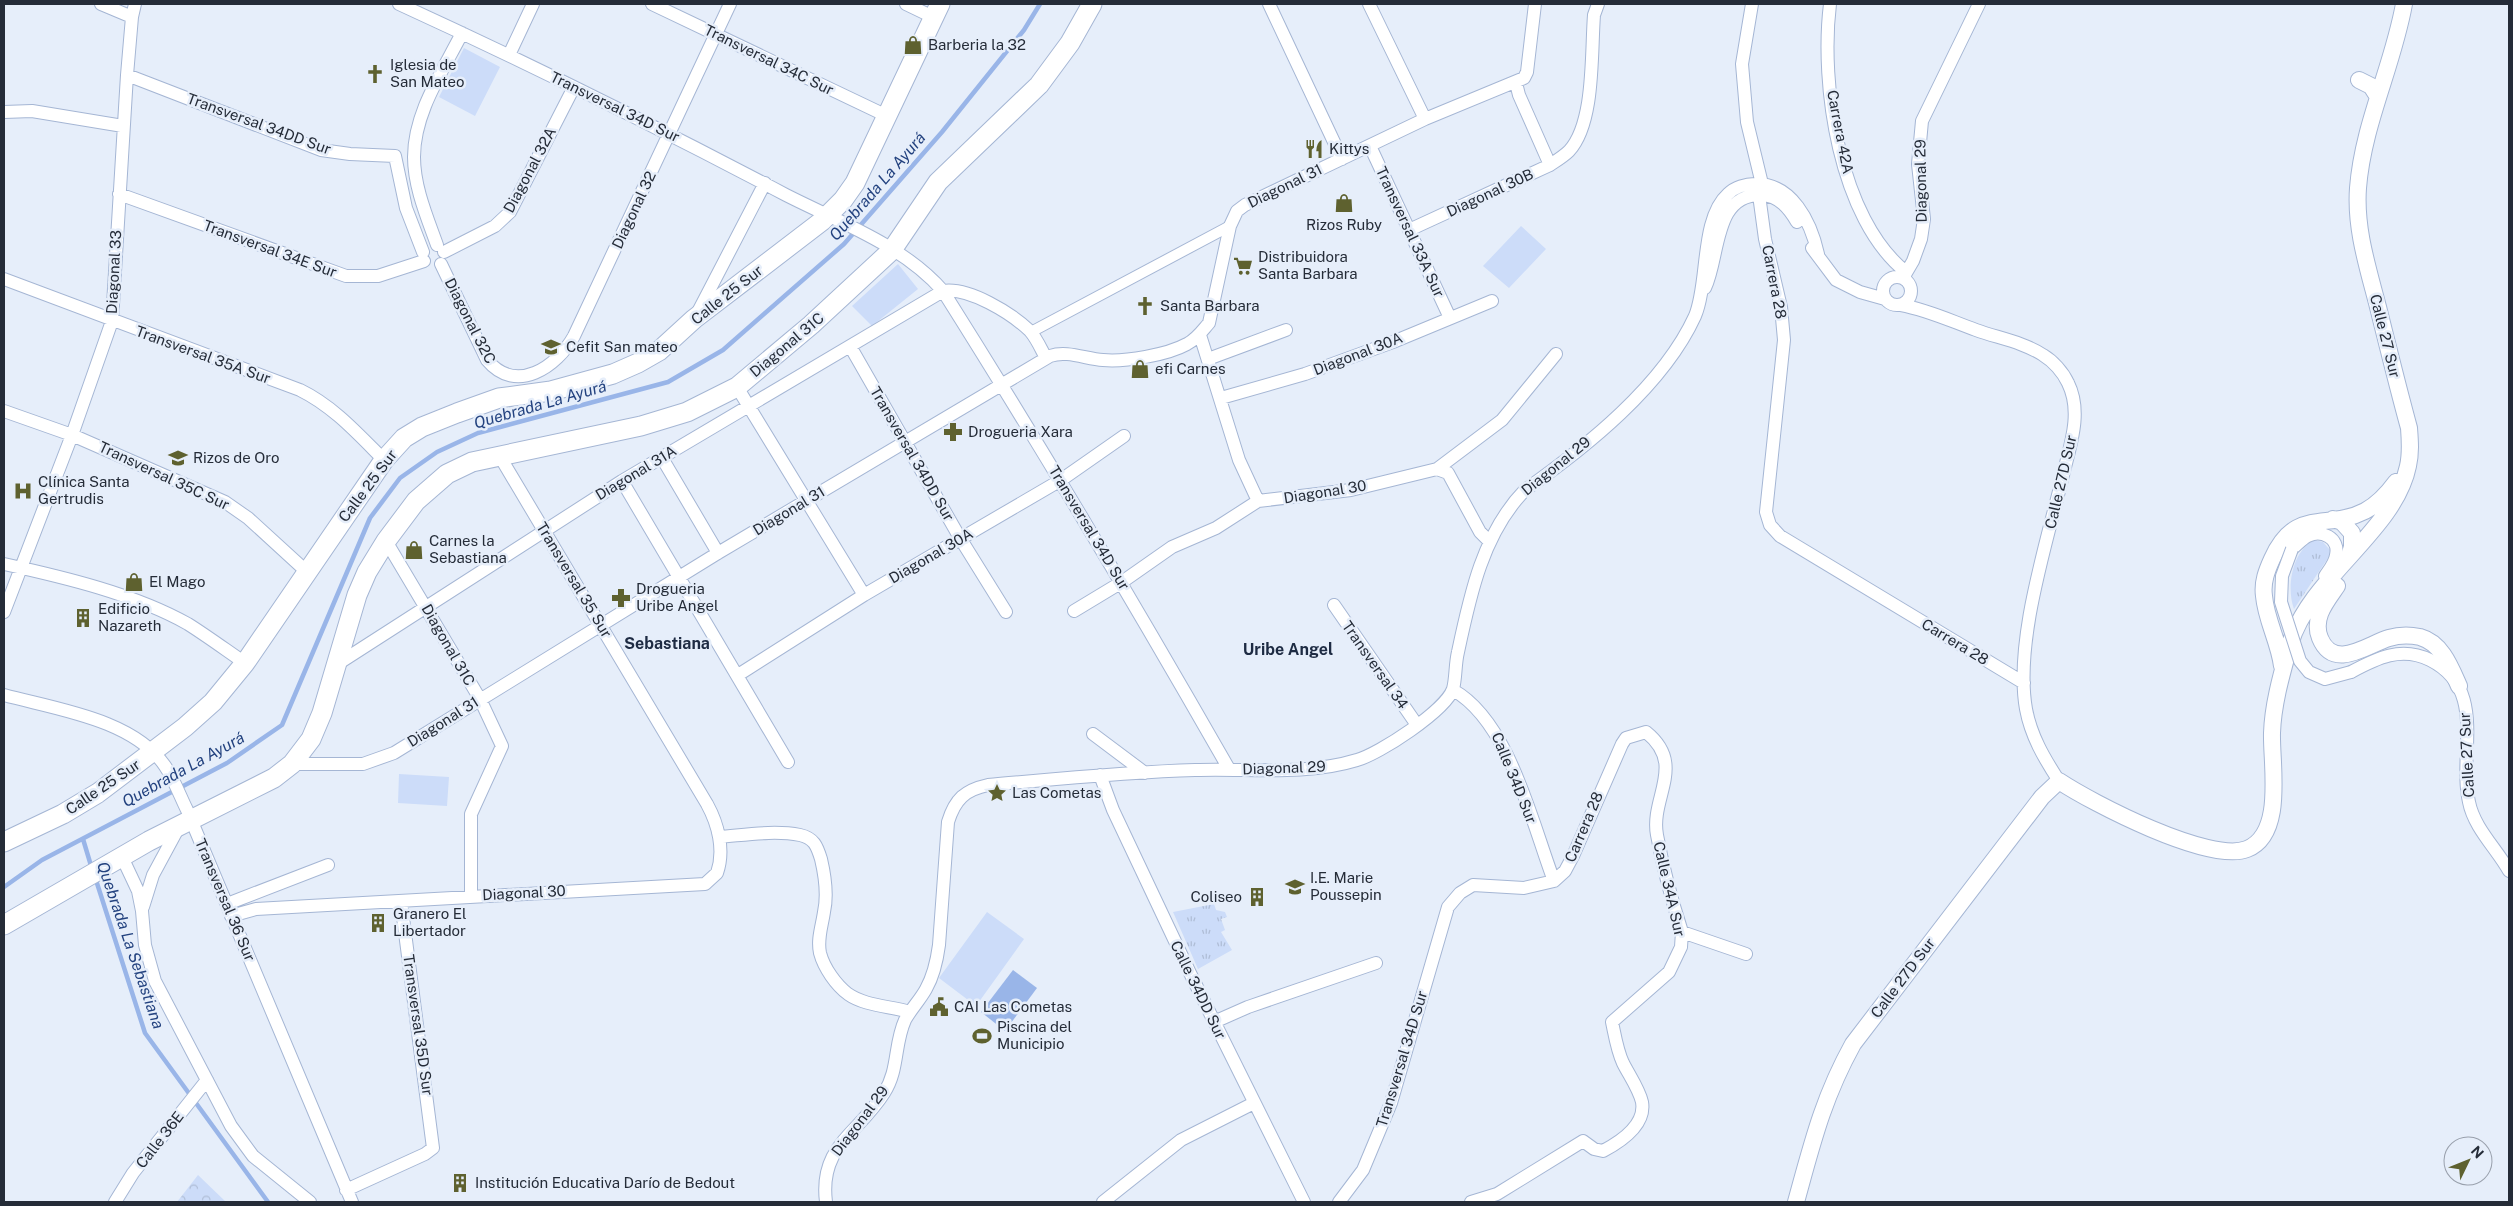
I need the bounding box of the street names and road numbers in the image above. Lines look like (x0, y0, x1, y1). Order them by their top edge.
street label: Transversal 34C Sur (702, 21, 837, 98)
street label: Transversal 34D Sur (548, 68, 683, 145)
street label: Carrera 42A (1824, 88, 1857, 176)
street label: Transversal 34DD Sur (185, 89, 334, 158)
street label: Diagonal 32A (500, 124, 559, 215)
street label: Diagonal 29 (1911, 139, 1930, 223)
street label: Diagonal 31 (1245, 160, 1325, 211)
street label: Transversal 33A Sur (1373, 164, 1448, 300)
street label: Diagonal 30B (1444, 165, 1536, 220)
street label: Diagonal 32 (608, 168, 659, 251)
street label: Transversal 34E Sur (201, 216, 339, 281)
street label: Diagonal 33 (103, 230, 124, 314)
street label: Carrera 28 (1759, 244, 1790, 320)
street label: Calle 25 Sur (688, 261, 766, 328)
street label: Diagonal 32C (442, 275, 499, 366)
street label: Calle 27 Sur (2367, 292, 2404, 379)
street label: Diagonal 31C (746, 309, 827, 380)
street label: Transversal 35A Sur (133, 322, 273, 387)
street label: Diagonal 30A (1311, 329, 1405, 378)
street label: Transversal 34DD Sur (867, 384, 958, 524)
street label: Diagonal 29 (1518, 433, 1593, 498)
street label: Calle 27D Sur (2041, 433, 2080, 530)
street label: Transversal 35C Sur (96, 438, 232, 513)
street label: Diagonal 31A (592, 442, 680, 503)
street label: Calle 25 Sur (335, 446, 400, 525)
street label: Transversal 34D Sur (1046, 463, 1133, 593)
street label: Diagonal 30 (1282, 477, 1368, 506)
street label: Diagonal 31 (750, 483, 828, 539)
street label: Transversal 35 Sur (533, 519, 616, 641)
street label: Diagonal 30A (886, 524, 976, 586)
street label: Diagonal 31C (418, 601, 479, 688)
street label: Carrera 28 (1919, 615, 1992, 668)
street label: Transversal 34 (1339, 618, 1412, 712)
street label: Diagonal 31 (404, 693, 481, 750)
street label: Calle 27 Sur (2456, 712, 2477, 798)
street label: Calle 34D Sur (1488, 730, 1541, 826)
street label: Calle 25 Sur (62, 755, 143, 818)
street label: Diagonal 29 (1242, 758, 1326, 777)
street label: Carrera 28 (1561, 789, 1606, 865)
street label: Transversal 36 Sur (192, 836, 259, 964)
street label: Calle 34A Sur (1650, 840, 1689, 938)
street label: Diagonal 30 (482, 882, 566, 903)
street label: Calle 27D Sur (1867, 934, 1938, 1021)
street label: Calle 34DD Sur (1167, 938, 1230, 1042)
street label: Transversal 35D Sur (400, 953, 437, 1097)
street label: Transversal 34D Sur (1373, 988, 1430, 1129)
street label: Diagonal 29 (828, 1082, 891, 1159)
street label: Calle 36E (132, 1108, 187, 1171)

